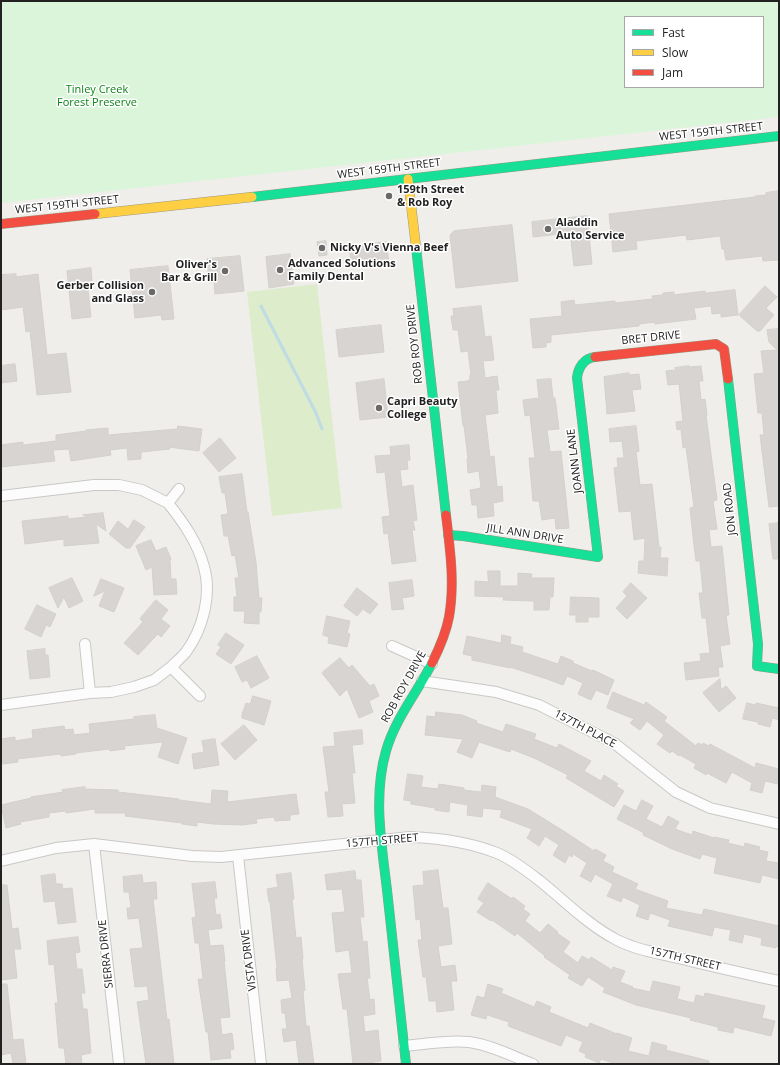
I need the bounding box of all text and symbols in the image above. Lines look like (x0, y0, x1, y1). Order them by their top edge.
legend (624, 16, 764, 88)
text: Fast (662, 24, 685, 41)
text: Slow (662, 44, 688, 61)
text: Jam (662, 64, 683, 81)
park label: Tinley Creek Forest Preserve (57, 83, 137, 109)
street label: WEST 159TH STREET (658, 120, 764, 144)
street label: WEST 159TH STREET (336, 156, 442, 182)
place label: 159th Street & Rob Roy (397, 183, 464, 209)
marker: 159th Street & Rob Roy (384, 191, 394, 201)
street label: WEST 159TH STREET (14, 193, 120, 217)
place label: Aladdin Auto Service (556, 216, 625, 242)
marker: Aladdin Auto Service (543, 224, 553, 234)
place label: Nicky V's Vienna Beef (330, 241, 448, 255)
marker: Nicky V's Vienna Beef (317, 243, 327, 253)
place label: Advanced Solutions Family Dental (288, 257, 396, 283)
place label: Oliver's Bar & Grill (161, 258, 217, 284)
marker: Advanced Solutions Family Dental (275, 265, 285, 275)
marker: Oliver's Bar & Grill (220, 266, 230, 276)
place label: Gerber Collision and Glass (56, 279, 144, 305)
marker: Gerber Collision and Glass (147, 287, 157, 297)
street label: ROB ROY DRIVE (404, 303, 426, 385)
street label: BRET DRIVE (621, 328, 681, 348)
place label: Capri Beauty College (387, 395, 458, 421)
marker: Capri Beauty College (374, 403, 384, 413)
street label: JOANN LANE (564, 428, 586, 494)
street label: JON ROAD (721, 482, 739, 536)
street label: JILL ANN DRIVE (486, 521, 564, 547)
street label: ROB ROY DRIVE (379, 649, 429, 725)
street label: 157TH PLACE (552, 707, 618, 751)
street label: 157TH STREET (345, 831, 419, 851)
street label: SIERRA DRIVE (96, 919, 116, 989)
street label: VISTA DRIVE (239, 928, 259, 992)
street label: 157TH STREET (648, 944, 722, 974)

